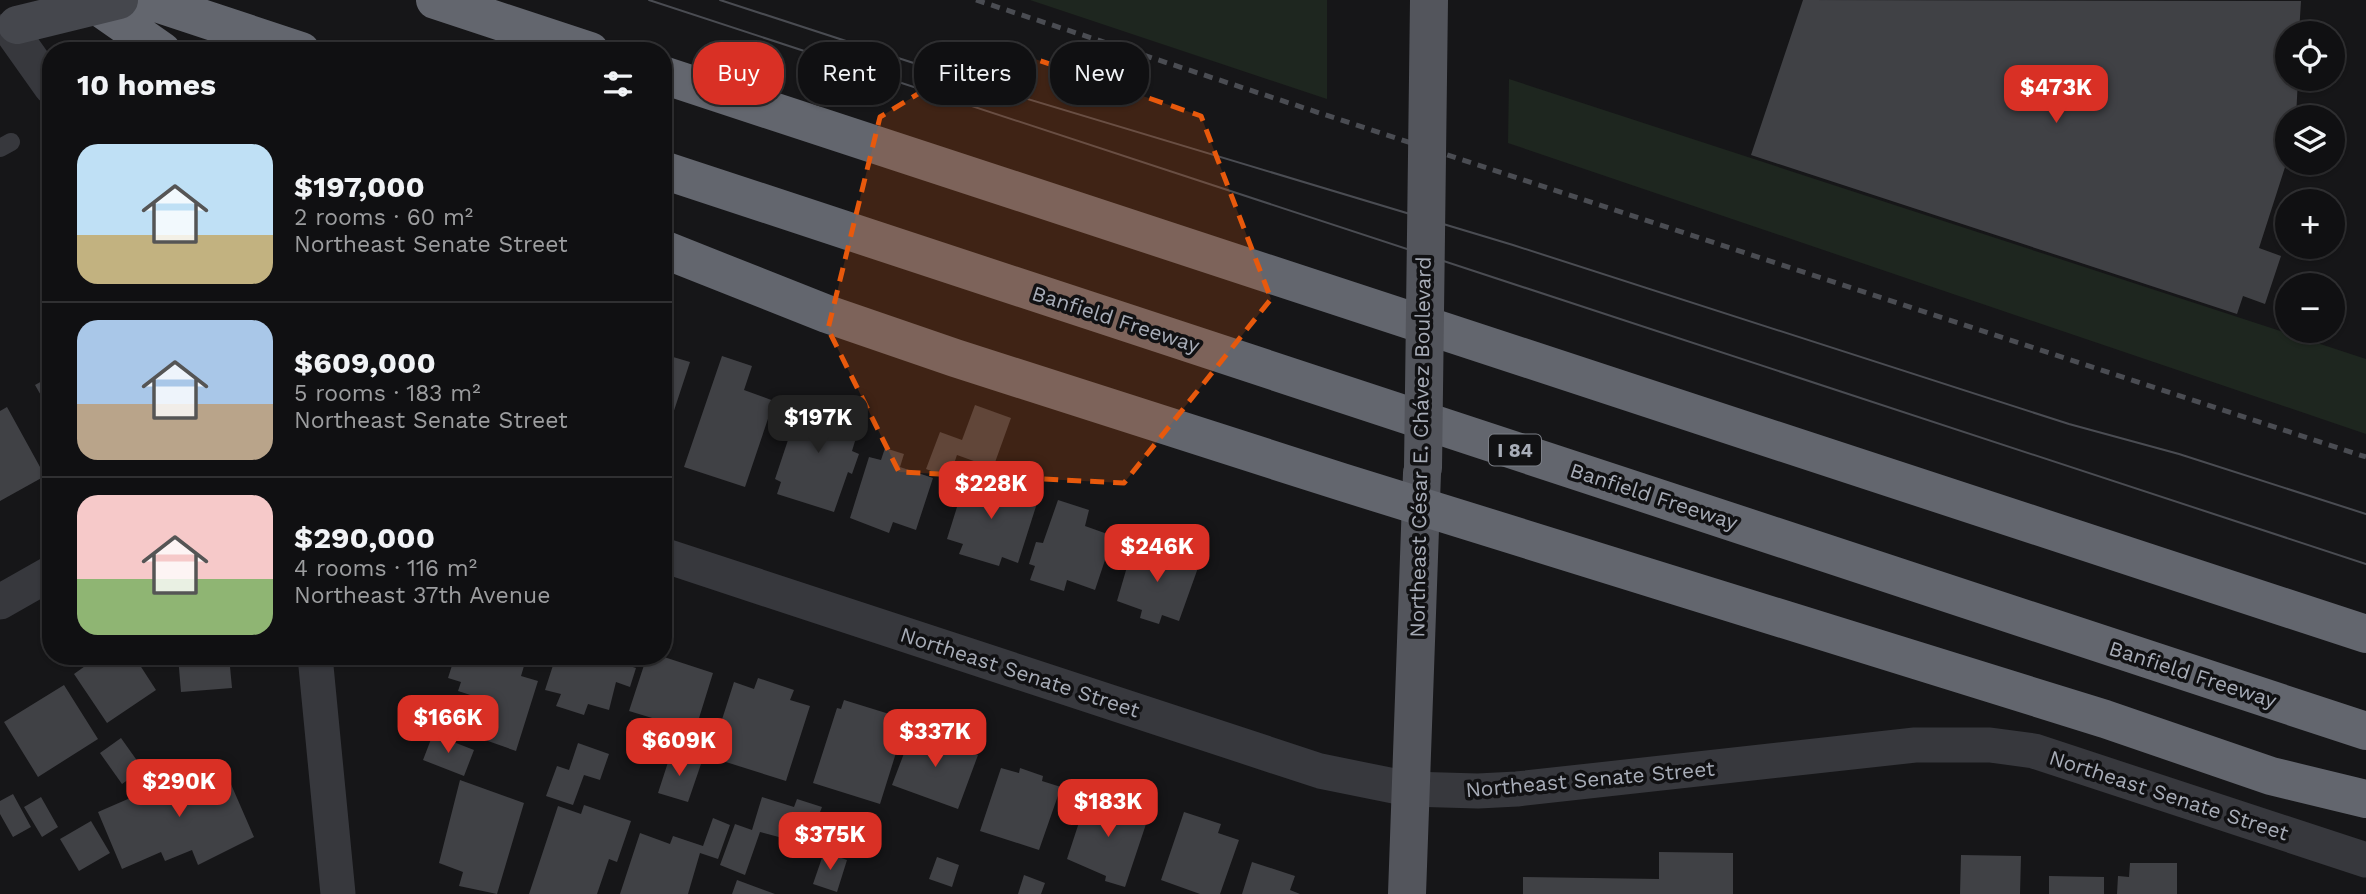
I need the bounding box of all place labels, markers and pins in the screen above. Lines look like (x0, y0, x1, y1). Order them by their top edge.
pin: $473K (2007, 66, 2105, 125)
pin: $197K (769, 396, 867, 455)
pin: $228K (942, 462, 1040, 521)
pin: $246K (1108, 524, 1206, 584)
pin: $166K (399, 696, 497, 755)
pin: $337K (886, 710, 984, 769)
pin: $609K (630, 718, 728, 778)
pin: $290K (130, 760, 228, 819)
pin: $183K (1059, 780, 1157, 839)
pin: $375K (781, 812, 879, 872)

